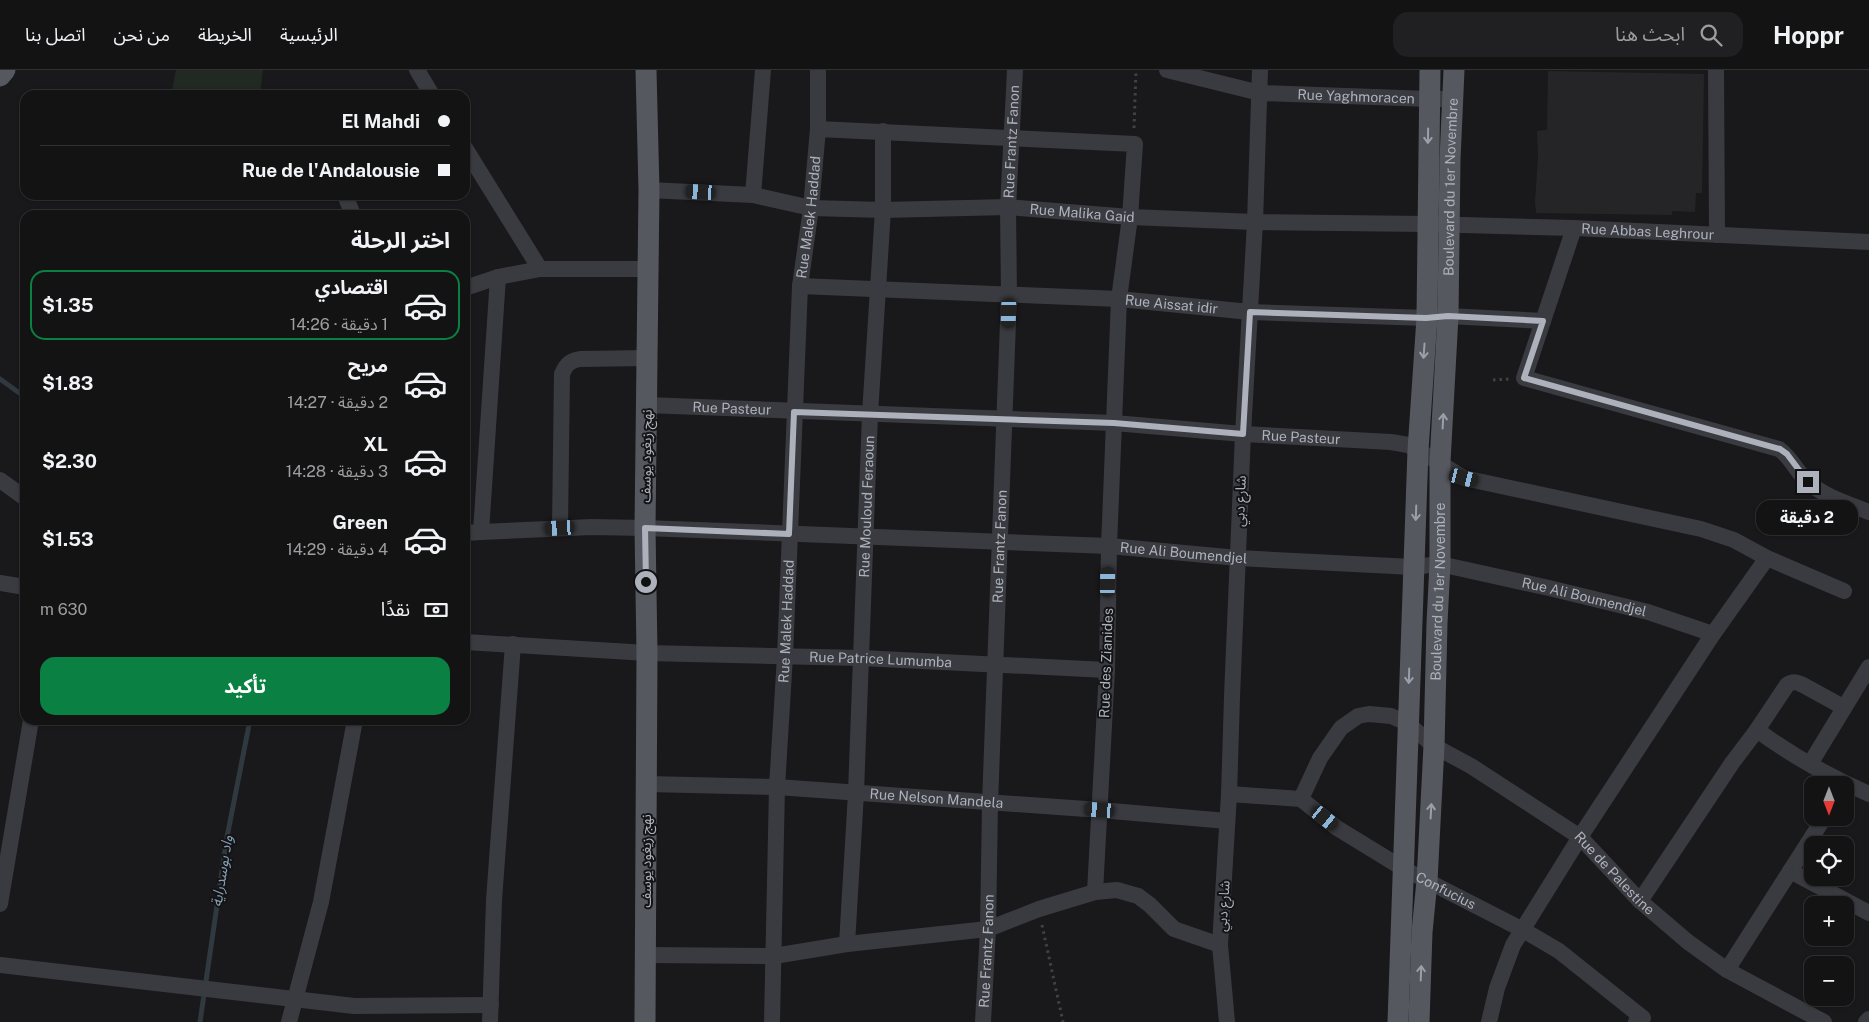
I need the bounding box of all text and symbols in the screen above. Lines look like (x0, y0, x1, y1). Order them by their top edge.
search box (1393, 12, 1743, 57)
icon: search (1697, 21, 1725, 49)
text: Hoppr (1773, 21, 1844, 49)
text: ابحث هنا (1615, 23, 1685, 45)
text: اتصل بنا (25, 24, 86, 45)
text: من نحن (114, 24, 170, 45)
text: الخريطة (198, 24, 252, 45)
text: الرئيسية (280, 24, 338, 45)
street label: Rue Frantz Fanon (1000, 85, 1022, 199)
street label: Rue Yaghmoracen (1297, 86, 1415, 106)
street label: Boulevard du 1er Novembre (1441, 97, 1461, 276)
text: El Mahdi (341, 110, 420, 132)
one-way arrow (1423, 128, 1433, 144)
street label: Rue Malek Haddad (793, 155, 824, 279)
text: Rue de l'Andalousie (242, 159, 420, 181)
car (685, 184, 716, 200)
street label: Rue Malika Gaid (1029, 201, 1135, 225)
street label: Rue Abbas Leghrour (1581, 220, 1715, 243)
text: اختر الرحلة (351, 227, 450, 253)
text: اقتصادي (315, 276, 388, 298)
icon: car (403, 283, 448, 328)
street label: Rue Aissat idir (1124, 292, 1219, 317)
text: $1.35 (42, 294, 94, 316)
car (1000, 298, 1017, 328)
text: 1 دقيقة · 14:26 (290, 315, 388, 334)
one-way arrow (1420, 343, 1429, 359)
text: مريح (348, 354, 388, 376)
icon: car (403, 361, 448, 406)
text: $1.83 (42, 372, 94, 394)
text: 2 دقيقة · 14:27 (287, 393, 388, 412)
street label: Rue Pasteur (692, 399, 772, 418)
street label: نهج زيغود يوسف (637, 409, 658, 503)
one-way arrow (1438, 414, 1447, 430)
street label: Rue Pasteur (1261, 427, 1341, 447)
text: XL (363, 433, 388, 455)
street label: Rue Mouloud Feraoun (856, 435, 877, 578)
icon: car (403, 439, 448, 484)
text: $2.30 (42, 450, 97, 472)
text: 3 دقيقة · 14:28 (286, 462, 388, 481)
car (1447, 467, 1480, 489)
route end (1797, 471, 1819, 493)
street label: شارع دبي (1231, 475, 1252, 527)
street label: Rue Frantz Fanon (989, 489, 1010, 603)
callout: 2 دقيقة (1757, 500, 1859, 534)
street label: Boulevard du 1er Novembre (1428, 502, 1448, 681)
one-way arrow (1411, 505, 1420, 521)
text: 2 دقيقة (1780, 508, 1834, 527)
text: Green (333, 511, 388, 533)
icon: car (403, 517, 448, 562)
car (544, 520, 575, 536)
text: $1.53 (42, 528, 94, 550)
street label: Rue Ali Boumendjel (1119, 539, 1248, 566)
text: 4 دقيقة · 14:29 (286, 540, 388, 559)
street label: Rue Malek Haddad (775, 559, 797, 683)
car (1100, 567, 1115, 597)
route start (635, 571, 657, 593)
street label: Rue Ali Boumendjel (1520, 574, 1648, 619)
icon: cash (422, 596, 450, 624)
text: نقدًا (381, 598, 410, 620)
text: 630 m (40, 600, 87, 619)
street label: Rue des Zianides (1096, 608, 1116, 718)
street label: Rue Patrice Lumumba (809, 649, 952, 670)
button: تأكيد (40, 657, 450, 715)
one-way arrow (1405, 668, 1414, 684)
north arrow (1804, 776, 1854, 826)
map controls (1804, 776, 1854, 1006)
street label: Rue Nelson Mandela (869, 786, 1004, 811)
car (1084, 801, 1115, 819)
car (1308, 803, 1341, 833)
one-way arrow (1426, 803, 1435, 819)
street label: نهج زيغود يوسف (638, 814, 657, 908)
street label: Rue de Palestine (1571, 828, 1658, 918)
water label: واد بوسدراية (207, 834, 237, 908)
button: locate (1804, 836, 1854, 886)
street label: Confucius (1413, 868, 1479, 912)
street label: شارع دبي (1213, 880, 1236, 932)
street label: Rue Frantz Fanon (976, 894, 997, 1008)
button: + (1804, 896, 1854, 946)
button: − (1804, 956, 1854, 1006)
one-way arrow (1416, 966, 1426, 982)

